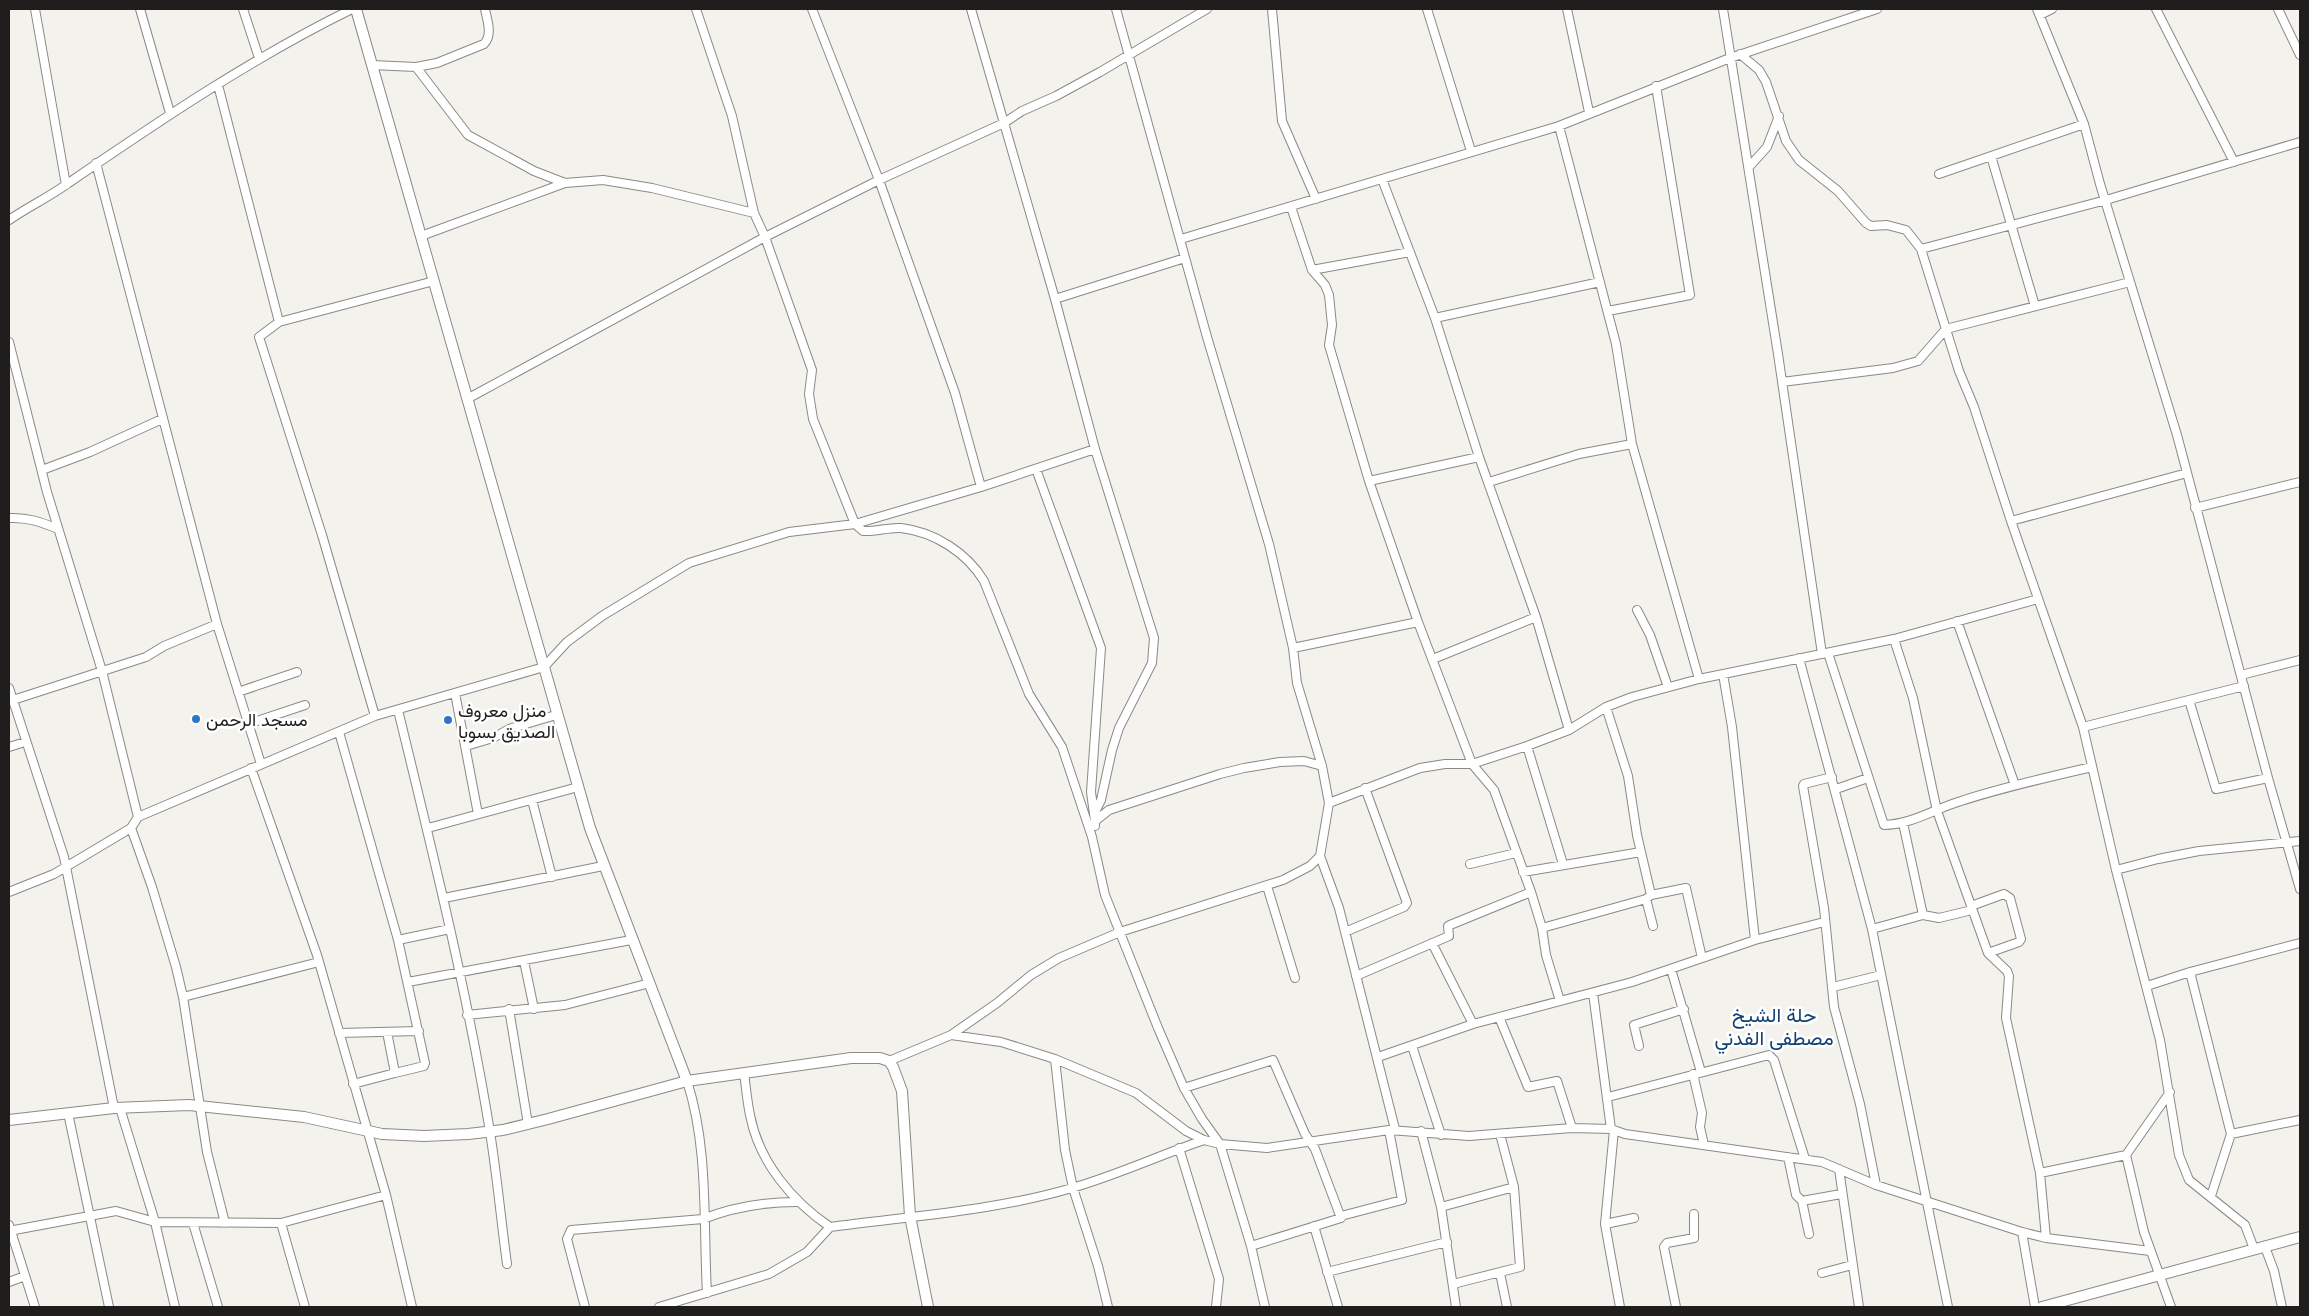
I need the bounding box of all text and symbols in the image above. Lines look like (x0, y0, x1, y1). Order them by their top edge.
place label: منزل معروف الصديق بسوبا (458, 698, 555, 743)
place label: مسجد الرحمن (206, 707, 308, 731)
marker: مسجد الرحمن (190, 713, 202, 725)
marker: منزل معروف الصديق بسوبا (442, 714, 454, 726)
district label: حلة الشيخ مصطفى الفدني (1714, 1001, 1834, 1055)

